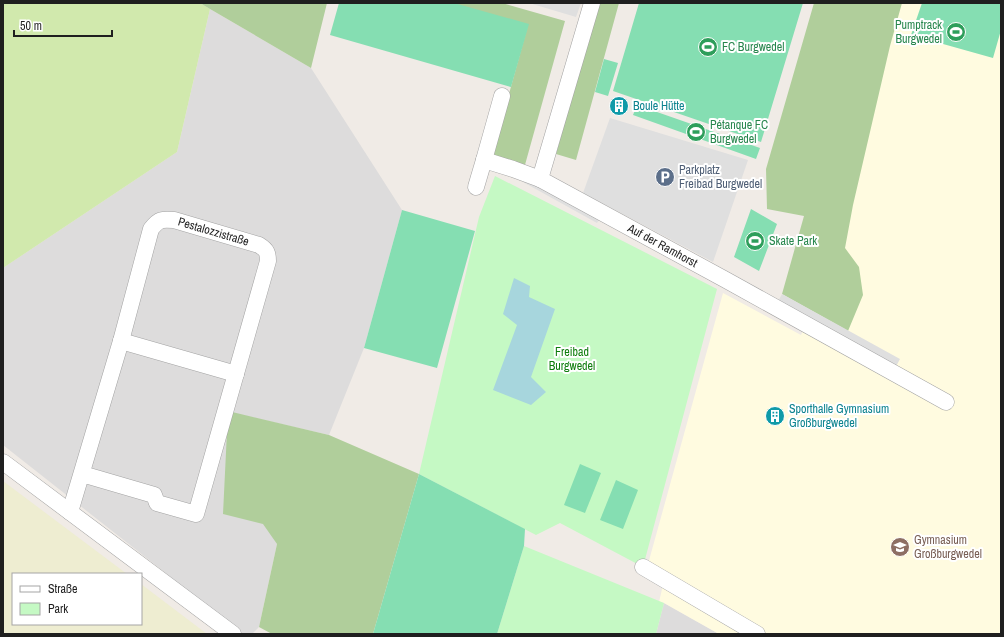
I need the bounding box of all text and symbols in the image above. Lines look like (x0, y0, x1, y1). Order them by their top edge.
scale bar (14, 12, 112, 38)
place label: Pumptrack Burgwedel (895, 17, 942, 47)
text: 50 m (20, 18, 42, 34)
sports icon: Pumptrack Burgwedel (945, 21, 967, 43)
sports icon: FC Burgwedel (697, 36, 719, 58)
place label: FC Burgwedel (722, 39, 784, 55)
building icon: Boule Hütte (608, 95, 630, 117)
place label: Boule Hütte (633, 98, 684, 114)
place label: Pétanque FC Burgwedel (710, 117, 768, 147)
sports icon: Pétanque FC Burgwedel (685, 121, 707, 143)
place label: Parkplatz Freibad Burgwedel (679, 162, 762, 192)
parking icon: Parkplatz Freibad Burgwedel (654, 166, 676, 188)
street label: Pestalozzistraße (176, 214, 251, 250)
street label: Auf der Ramhorst (624, 220, 701, 271)
sports icon: Skate Park (744, 230, 766, 252)
place label: Skate Park (769, 233, 817, 249)
park label: Freibad Burgwedel (549, 344, 595, 374)
place label: Sporthalle Gymnasium Großburgwedel (789, 401, 889, 431)
building icon: Sporthalle Gymnasium Großburgwedel (764, 405, 786, 427)
place label: Gymnasium Großburgwedel (914, 532, 982, 562)
school or university icon: Gymnasium Großburgwedel (889, 536, 911, 558)
legend (12, 573, 142, 625)
text: Straße (48, 581, 78, 597)
text: Park (48, 601, 68, 617)

